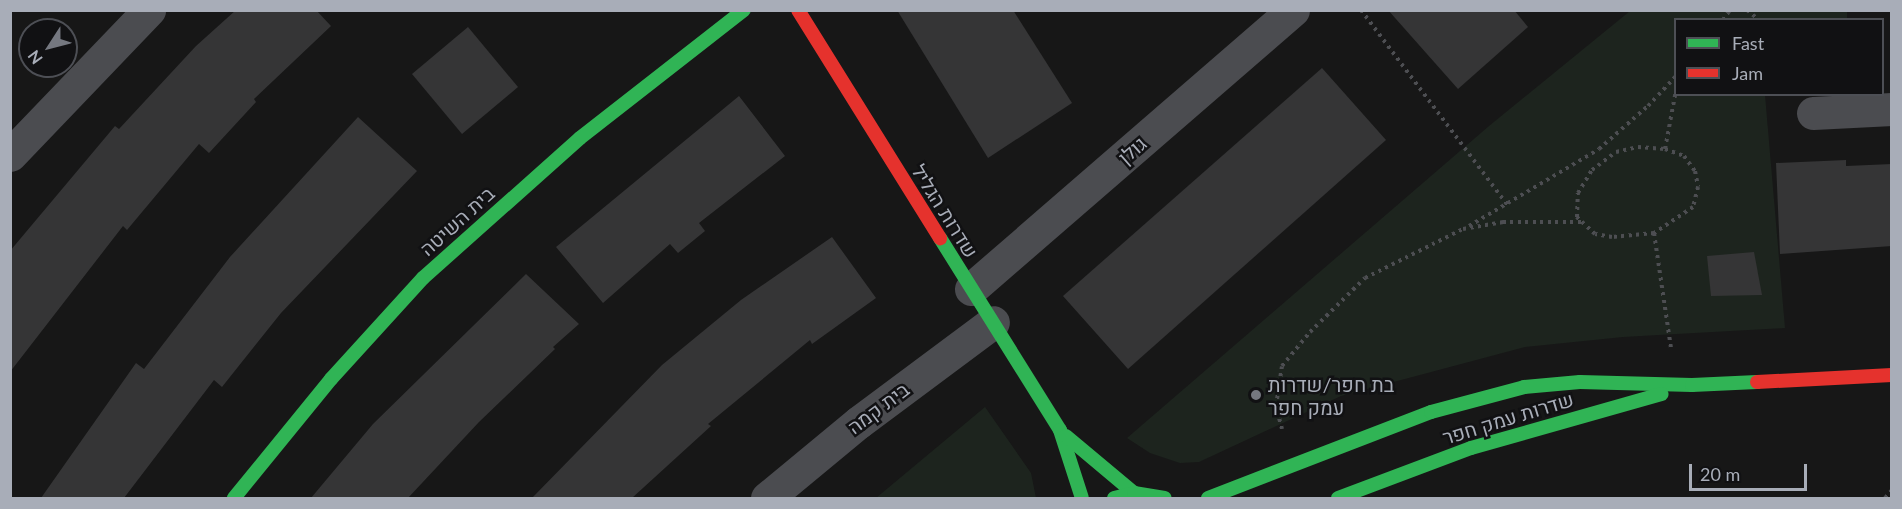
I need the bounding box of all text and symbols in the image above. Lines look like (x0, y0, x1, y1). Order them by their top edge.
north arrow (18, 18, 78, 78)
legend (1674, 18, 1884, 96)
text: Fast (1732, 32, 1764, 54)
text: N (23, 47, 46, 68)
text: Jam (1732, 62, 1763, 84)
street label: גולן (1113, 131, 1151, 169)
street label: שדרות הגליל (907, 160, 983, 262)
street label: בית השיטה (415, 181, 499, 261)
place label: בת חפר/שדרות עמק חפר (1268, 372, 1394, 419)
street label: בית קמה (842, 377, 914, 439)
street label: שדרות עמק חפר (1439, 387, 1577, 449)
marker: בת חפר/שדרות עמק חפר (1249, 388, 1263, 402)
scale bar (1692, 452, 1810, 490)
text: 20 m (1700, 463, 1740, 485)

